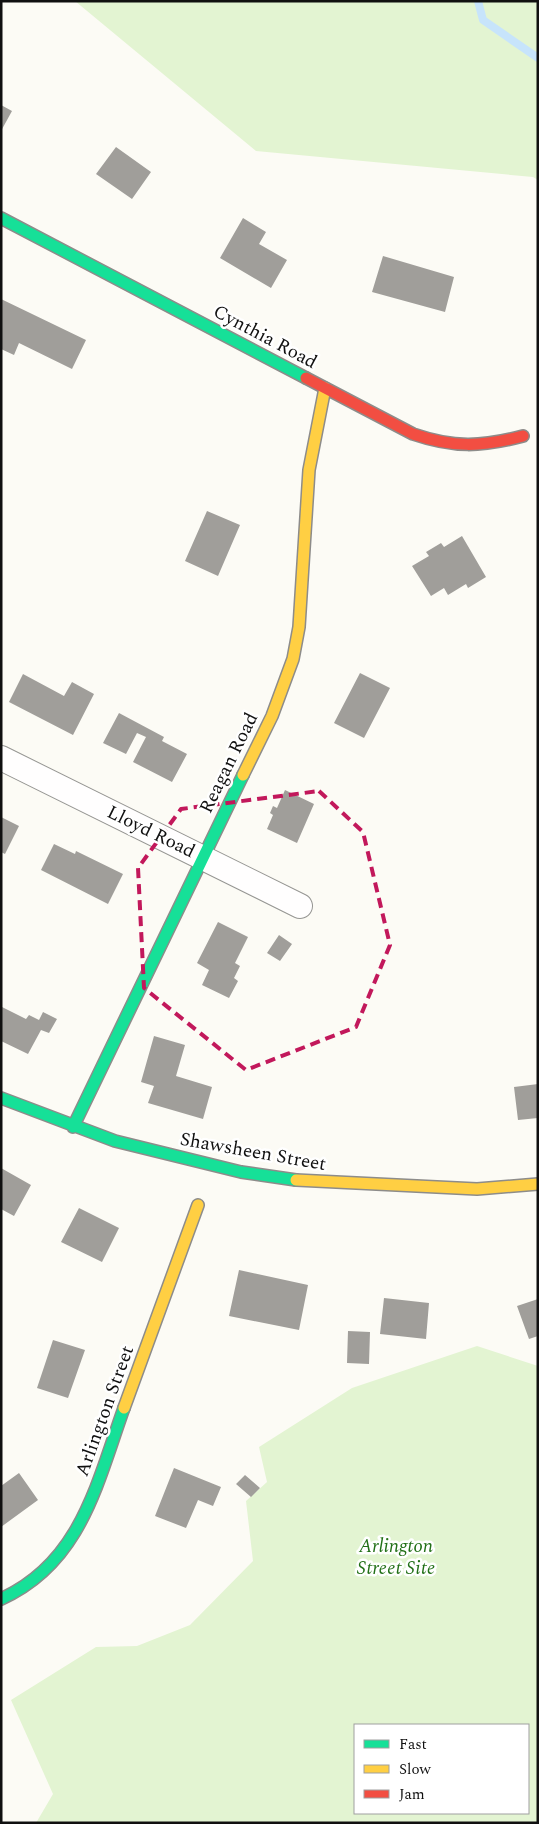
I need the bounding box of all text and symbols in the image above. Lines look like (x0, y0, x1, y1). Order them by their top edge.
street label: Cynthia Road (208, 297, 322, 377)
street label: Reagan Road (192, 708, 266, 818)
street label: Lloyd Road (102, 798, 200, 866)
street label: Shawsheen Street (178, 1125, 329, 1179)
street label: Arlington Street (68, 1341, 142, 1480)
park label: Arlington Street Site (357, 1532, 435, 1583)
legend (354, 1724, 529, 1814)
text: Fast (399, 1733, 427, 1756)
text: Slow (399, 1758, 431, 1781)
text: Jam (399, 1783, 425, 1806)

